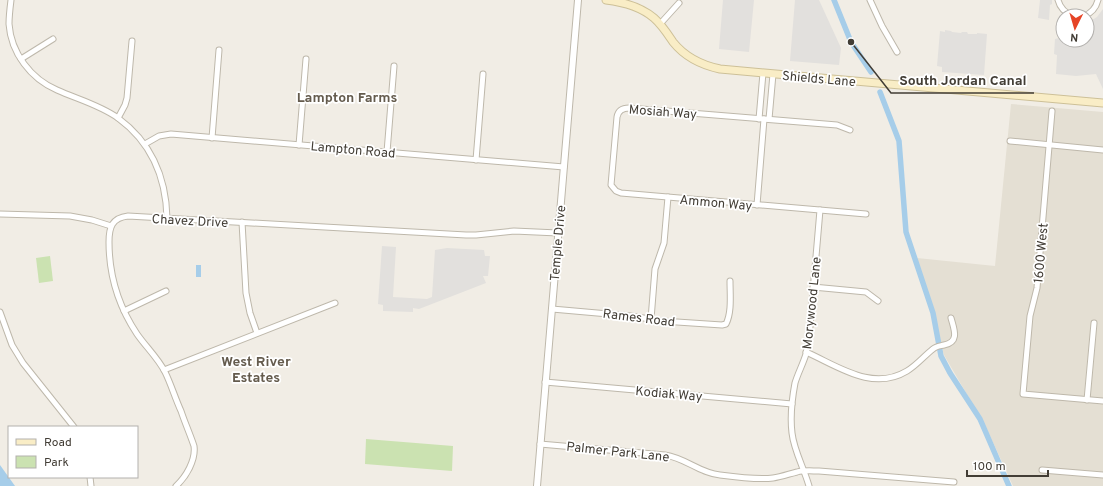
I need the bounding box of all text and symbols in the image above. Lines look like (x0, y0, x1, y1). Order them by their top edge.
north arrow (1055, 8, 1095, 48)
text: N (1070, 30, 1079, 44)
callout: South Jordan Canal (891, 67, 1034, 93)
street label: Shields Lane (781, 69, 856, 91)
text: South Jordan Canal (899, 73, 1027, 90)
district label: Lampton Farms (297, 90, 397, 107)
street label: Mosiah Way (628, 103, 698, 123)
street label: Lampton Road (310, 139, 396, 163)
street label: Ammon Way (679, 193, 753, 215)
street label: Temple Drive (548, 204, 570, 282)
street label: Chavez Drive (151, 212, 229, 232)
street label: 1600 West (1031, 222, 1053, 284)
street label: Morywood Lane (800, 256, 826, 350)
street label: Rames Road (602, 307, 676, 331)
district label: West River Estates (221, 354, 291, 387)
street label: Kodiak Way (635, 384, 703, 406)
legend (8, 426, 138, 478)
text: Road (44, 435, 72, 451)
street label: Palmer Park Lane (566, 440, 670, 466)
scale bar (967, 452, 1048, 478)
text: Park (44, 455, 69, 471)
text: 100 m (973, 459, 1006, 475)

